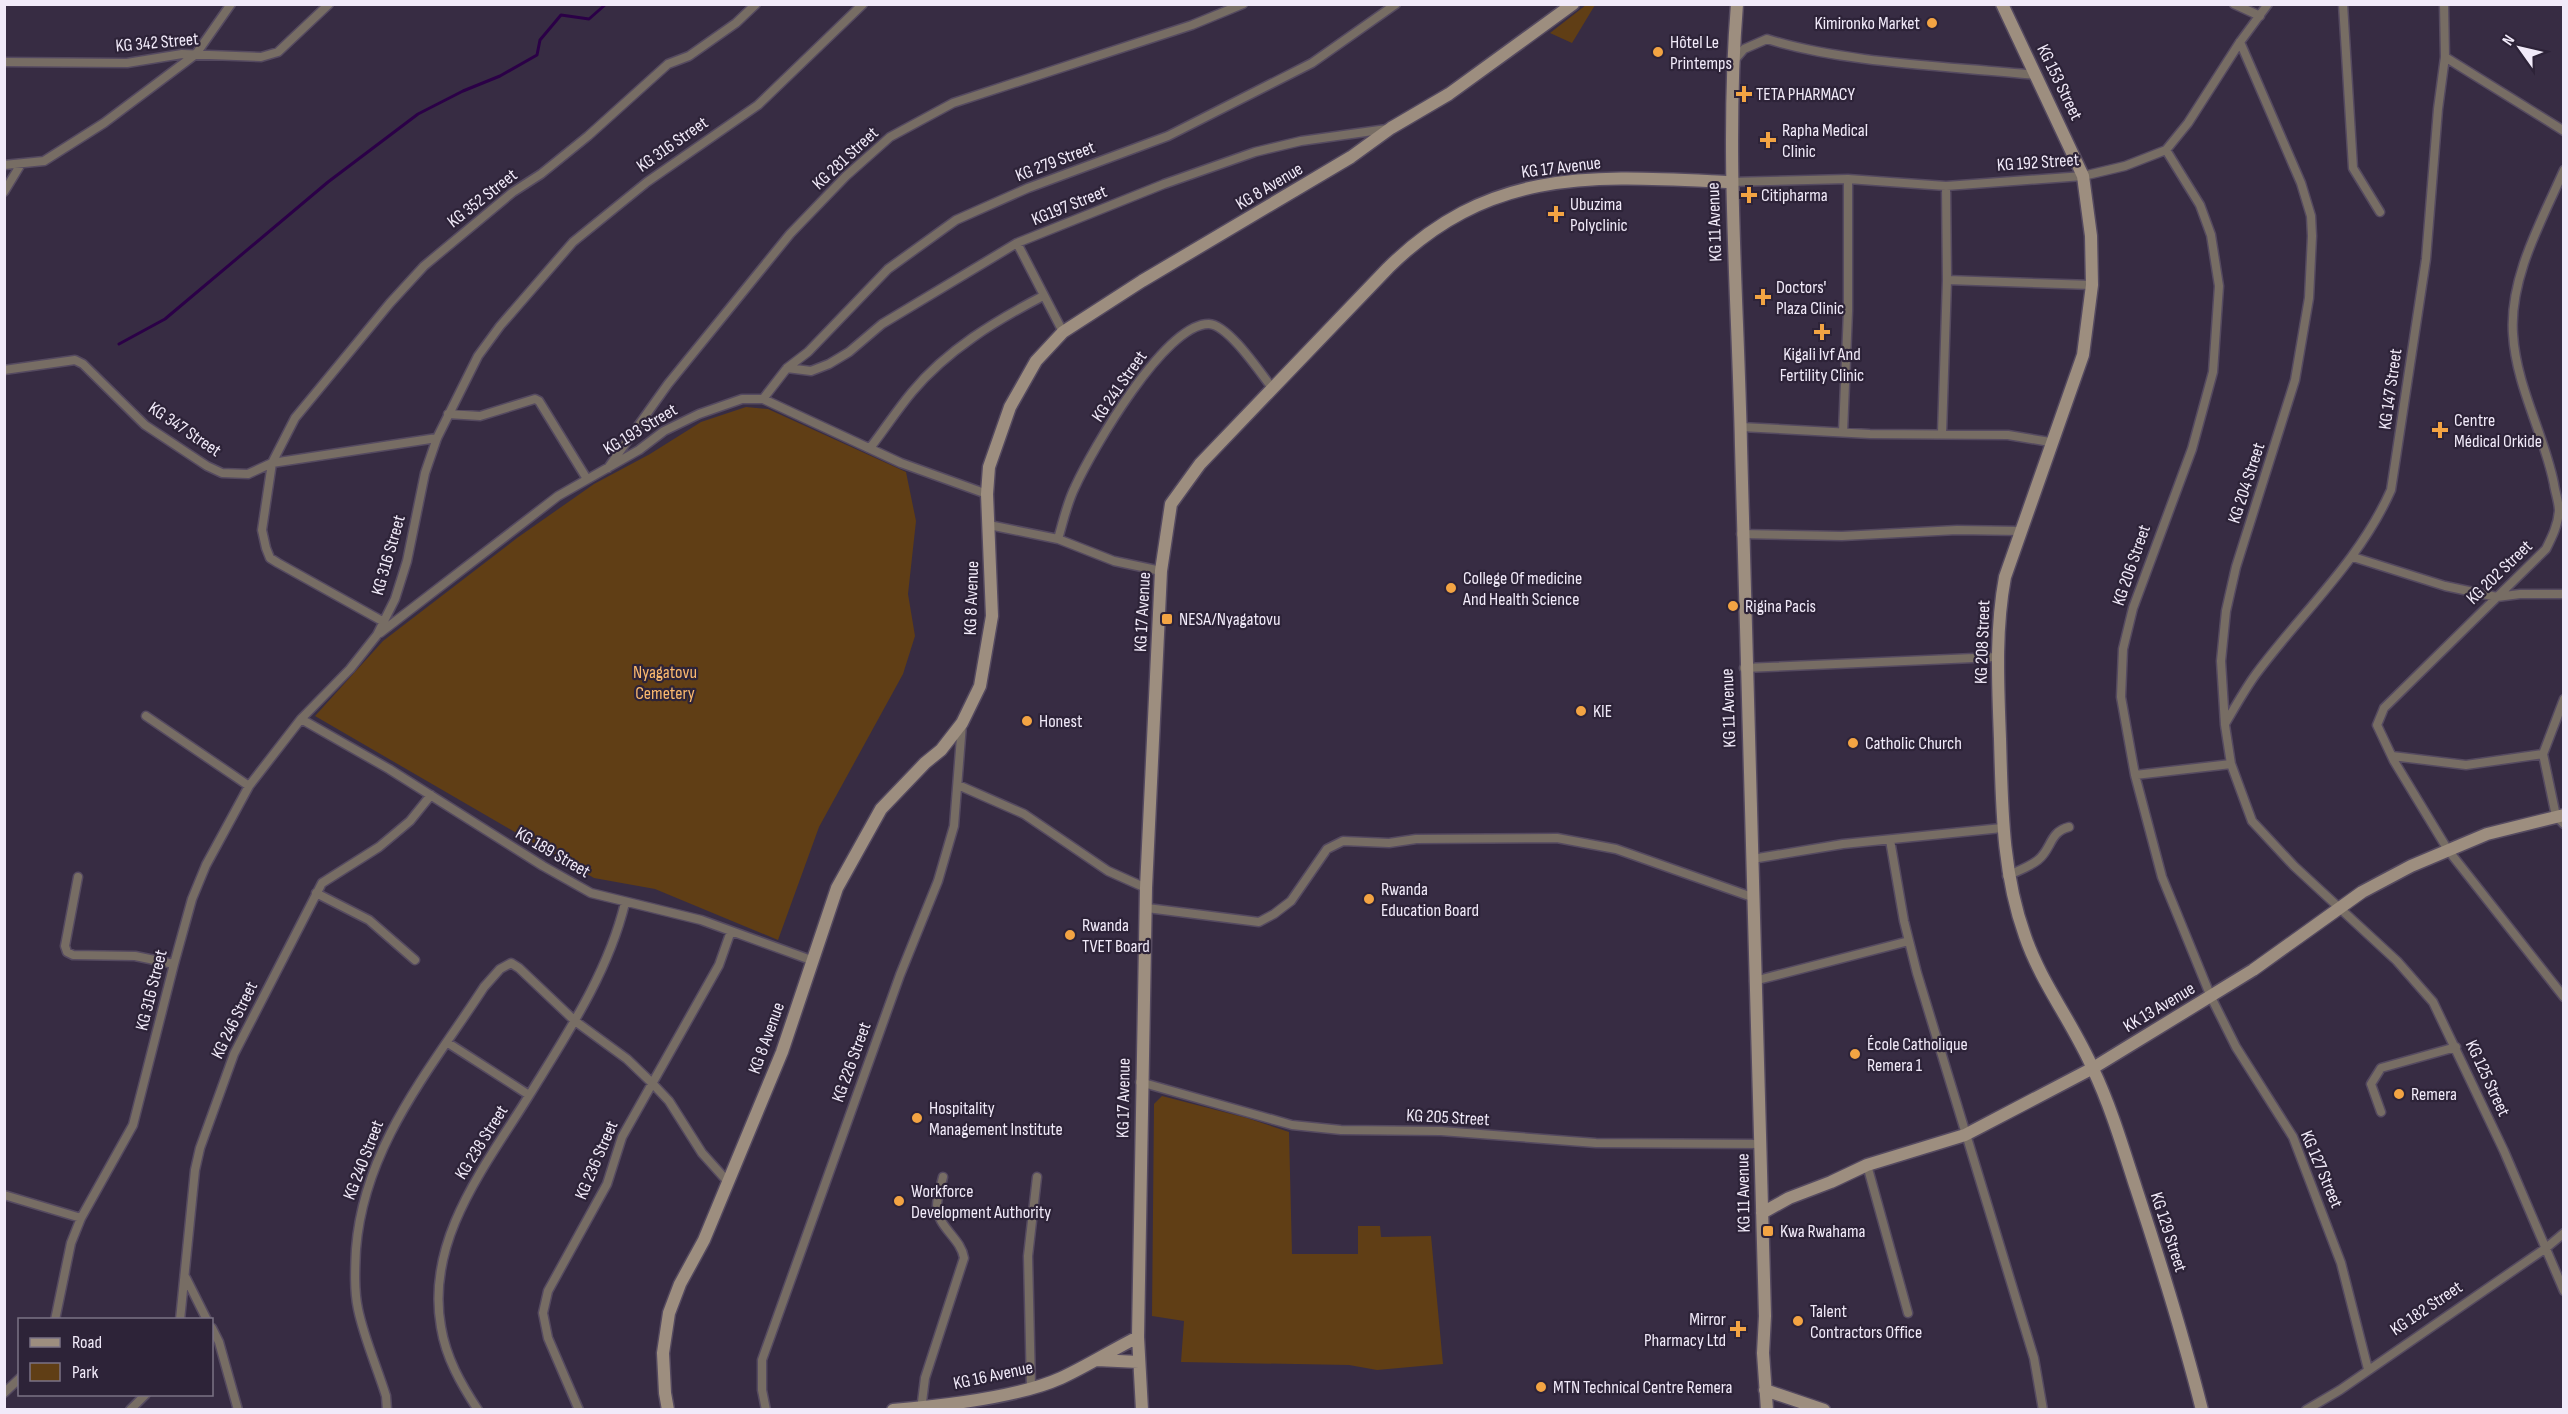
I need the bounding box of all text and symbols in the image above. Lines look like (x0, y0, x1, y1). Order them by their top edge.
place label: Kimironko Market (1815, 13, 1921, 34)
marker: Kimironko Market (1925, 16, 1939, 30)
north arrow (2490, 18, 2550, 78)
street label: KG 342 Street (115, 28, 200, 57)
place label: Hôtel Le Printemps (1670, 32, 1732, 74)
text: N (2499, 32, 2519, 49)
street label: KG 153 Street (2032, 41, 2087, 124)
marker: Hôtel Le Printemps (1651, 45, 1665, 59)
place label: TETA PHARMACY (1756, 84, 1855, 105)
marker: TETA PHARMACY (1737, 87, 1751, 101)
street label: KG 316 Street (633, 112, 712, 177)
place label: Rapha Medical Clinic (1782, 120, 1868, 162)
street label: KG 281 Street (808, 122, 883, 194)
marker: Rapha Medical Clinic (1759, 131, 1777, 149)
street label: KG 279 Street (1013, 137, 1098, 186)
street label: KG 192 Street (1996, 149, 2080, 176)
street label: KG 17 Avenue (1520, 152, 1602, 183)
street label: KG 8 Avenue (1232, 158, 1307, 215)
street label: KG 352 Street (443, 164, 522, 232)
street label: KG197 Street (1029, 181, 1110, 230)
street label: KG 11 Avenue (1703, 182, 1726, 262)
place label: Citipharma (1761, 185, 1828, 206)
marker: Citipharma (1742, 188, 1756, 202)
place label: Ubuzima Polyclinic (1570, 194, 1628, 236)
marker: Ubuzima Polyclinic (1547, 205, 1565, 223)
place label: Doctors' Plaza Clinic (1776, 277, 1844, 319)
marker: Doctors' Plaza Clinic (1754, 288, 1772, 306)
marker: Kigali Ivf And Fertility Clinic (1813, 323, 1831, 341)
place label: Kigali Ivf And Fertility Clinic (1780, 344, 1864, 386)
street label: KG 241 Street (1087, 346, 1152, 426)
street label: KG 147 Street (2374, 347, 2407, 431)
street label: KG 347 Street (145, 398, 225, 462)
street label: KG 193 Street (600, 399, 681, 460)
place label: Centre Médical Orkide (2454, 410, 2542, 452)
marker: Centre Médical Orkide (2431, 421, 2449, 439)
street label: KG 204 Street (2224, 440, 2270, 526)
street label: KG 316 Street (367, 512, 410, 598)
street label: KG 206 Street (2108, 522, 2155, 608)
street label: KG 202 Street (2462, 535, 2537, 609)
street label: KG 8 Avenue (960, 560, 983, 636)
place label: College Of medicine And Health Science (1462, 568, 1582, 610)
street label: KG 17 Avenue (1130, 571, 1155, 653)
marker: College Of medicine And Health Science (1444, 581, 1458, 595)
place label: Rigina Pacis (1745, 596, 1816, 617)
marker: Rigina Pacis (1726, 599, 1740, 613)
street label: KG 208 Street (1971, 599, 1994, 684)
place label: NESA/Nyagatovu (1179, 609, 1281, 630)
marker: NESA/Nyagatovu (1160, 612, 1174, 626)
park label: Nyagatovu Cemetery (633, 662, 697, 704)
street label: KG 11 Avenue (1717, 668, 1740, 748)
place label: KIE (1593, 701, 1612, 722)
marker: KIE (1574, 704, 1588, 718)
place label: Honest (1039, 711, 1083, 732)
marker: Honest (1020, 714, 1034, 728)
place label: Catholic Church (1865, 733, 1962, 754)
marker: Catholic Church (1846, 736, 1860, 750)
street label: KG 189 Street (512, 823, 594, 882)
place label: Rwanda Education Board (1381, 879, 1479, 921)
marker: Rwanda Education Board (1362, 892, 1376, 906)
place label: Rwanda TVET Board (1082, 915, 1150, 957)
marker: Rwanda TVET Board (1063, 928, 1077, 942)
street label: KG 316 Street (131, 947, 172, 1033)
street label: KG 246 Street (207, 978, 262, 1062)
street label: KK 13 Avenue (2120, 978, 2199, 1037)
street label: KG 8 Avenue (744, 1000, 789, 1077)
street label: KG 226 Street (827, 1019, 876, 1105)
place label: École Catholique Remera 1 (1867, 1034, 1968, 1076)
street label: KG 125 Street (2461, 1037, 2515, 1120)
marker: École Catholique Remera 1 (1848, 1047, 1862, 1061)
street label: KG 17 Avenue (1112, 1058, 1135, 1138)
place label: Remera (2411, 1084, 2457, 1105)
marker: Remera (2392, 1087, 2406, 1101)
place label: Hospitality Management Institute (929, 1098, 1063, 1140)
street label: KG 238 Street (450, 1101, 513, 1183)
street label: KG 205 Street (1406, 1105, 1491, 1130)
marker: Hospitality Management Institute (910, 1111, 924, 1125)
street label: KG 240 Street (339, 1117, 388, 1203)
street label: KG 236 Street (570, 1117, 623, 1203)
street label: KG 127 Street (2296, 1127, 2347, 1211)
street label: KG 11 Avenue (1732, 1153, 1755, 1233)
place label: Workforce Development Authority (911, 1181, 1051, 1223)
street label: KG 129 Street (2146, 1190, 2191, 1275)
marker: Workforce Development Authority (892, 1194, 906, 1208)
place label: Kwa Rwahama (1780, 1221, 1865, 1242)
marker: Kwa Rwahama (1761, 1224, 1775, 1238)
street label: KG 182 Street (2386, 1276, 2467, 1340)
place label: Talent Contractors Office (1810, 1301, 1922, 1343)
place label: Mirror Pharmacy Ltd (1644, 1309, 1726, 1351)
marker: Talent Contractors Office (1791, 1314, 1805, 1328)
legend (18, 1318, 213, 1396)
marker: Mirror Pharmacy Ltd (1731, 1322, 1745, 1336)
text: Road (72, 1332, 102, 1353)
street label: KG 16 Avenue (951, 1357, 1035, 1394)
text: Park (72, 1362, 98, 1383)
place label: MTN Technical Centre Remera (1553, 1377, 1733, 1398)
marker: MTN Technical Centre Remera (1534, 1380, 1548, 1394)

